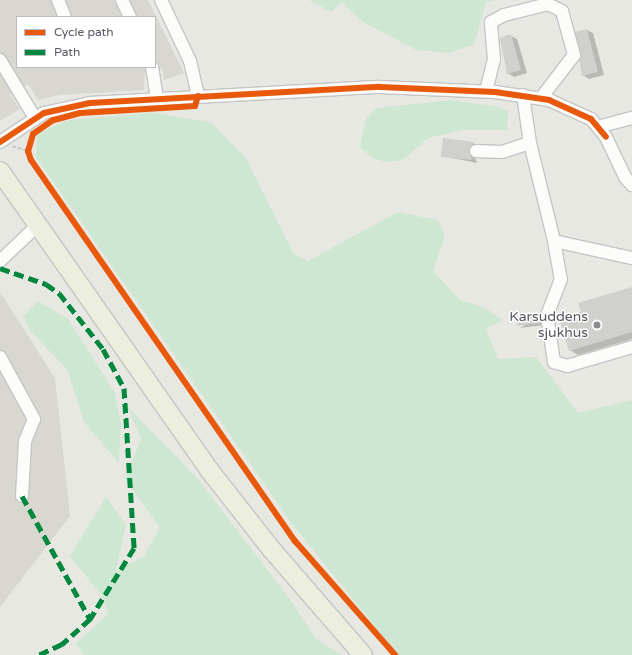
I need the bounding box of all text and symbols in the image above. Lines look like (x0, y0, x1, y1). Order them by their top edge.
legend (16, 16, 156, 68)
text: Cycle path (54, 25, 113, 39)
text: Path (54, 45, 80, 59)
place label: Karsuddens sjukhus (509, 309, 588, 342)
marker: Karsuddens sjukhus (591, 319, 603, 331)

